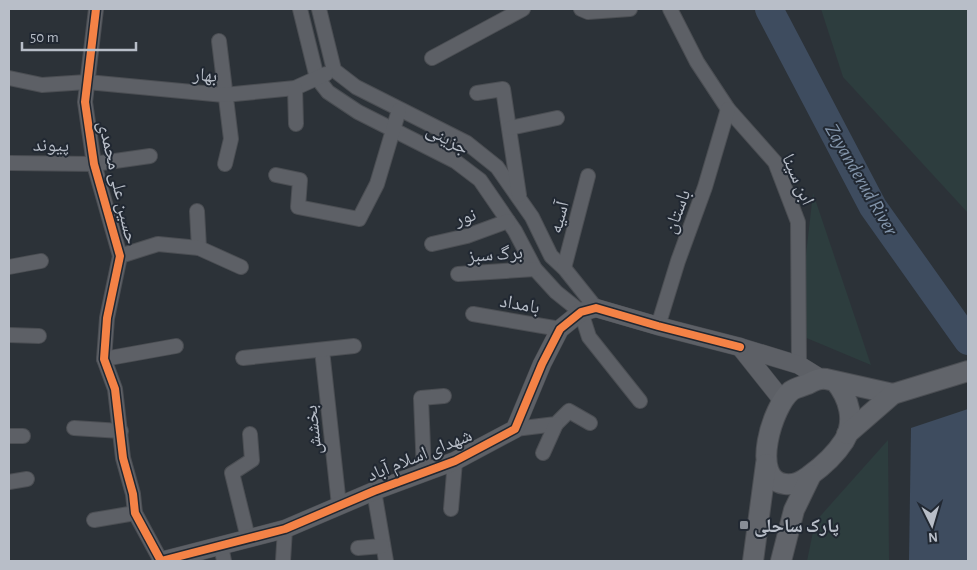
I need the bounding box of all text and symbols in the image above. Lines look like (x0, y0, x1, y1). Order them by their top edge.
scale bar (22, 20, 136, 52)
text: 50 m (30, 30, 59, 45)
street label: بهار (191, 65, 218, 87)
street label: حسین علی محمدی (93, 119, 141, 246)
street label: جزینی (423, 120, 472, 159)
water label: Zayanderud River (821, 120, 901, 239)
street label: پیوند (33, 136, 69, 156)
street label: ابن سینا (777, 151, 817, 208)
street label: باستان (660, 187, 695, 236)
street label: آسیه (545, 198, 573, 236)
street label: نور (451, 205, 479, 231)
street label: برگ سبز (466, 243, 524, 267)
street label: بامداد (498, 292, 541, 318)
street label: بخشش (301, 404, 327, 456)
street label: شهدای اسلام آباد (364, 425, 476, 488)
north arrow (907, 500, 957, 550)
place label: پارک ساحلی (754, 517, 839, 537)
marker: پارک ساحلی (738, 519, 750, 531)
text: N (928, 530, 939, 544)

